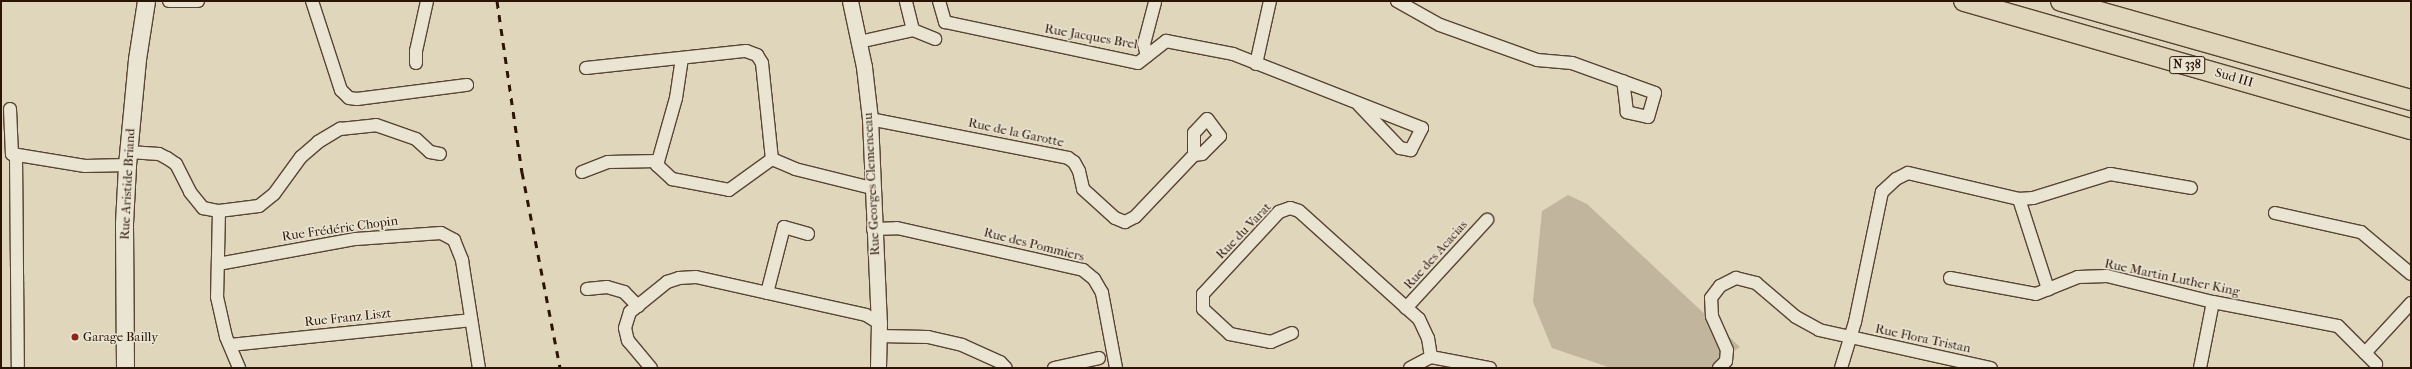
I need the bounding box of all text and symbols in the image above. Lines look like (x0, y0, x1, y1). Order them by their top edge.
street label: Rue Jacques Brel (1043, 21, 1139, 53)
road number: N 338 (2169, 55, 2205, 75)
street label: Sud III (2213, 65, 2255, 91)
street label: Rue Georges Clemenceau (860, 112, 884, 256)
street label: Rue de la Garotte (967, 115, 1065, 151)
street label: Rue Aristide Briand (117, 128, 139, 240)
street label: Rue du Varat (1213, 199, 1275, 263)
street label: Rue Frédéric Chopin (281, 213, 399, 245)
street label: Rue des Acacias (1401, 217, 1471, 293)
street label: Rue des Pommiers (982, 225, 1086, 265)
street label: Rue Martin Luther King (2103, 256, 2241, 300)
street label: Rue Franz Liszt (304, 306, 392, 330)
street label: Rue Flora Tristan (1874, 321, 1972, 357)
place label: Garage Bailly (83, 329, 158, 345)
marker: Garage Bailly (70, 332, 80, 342)

